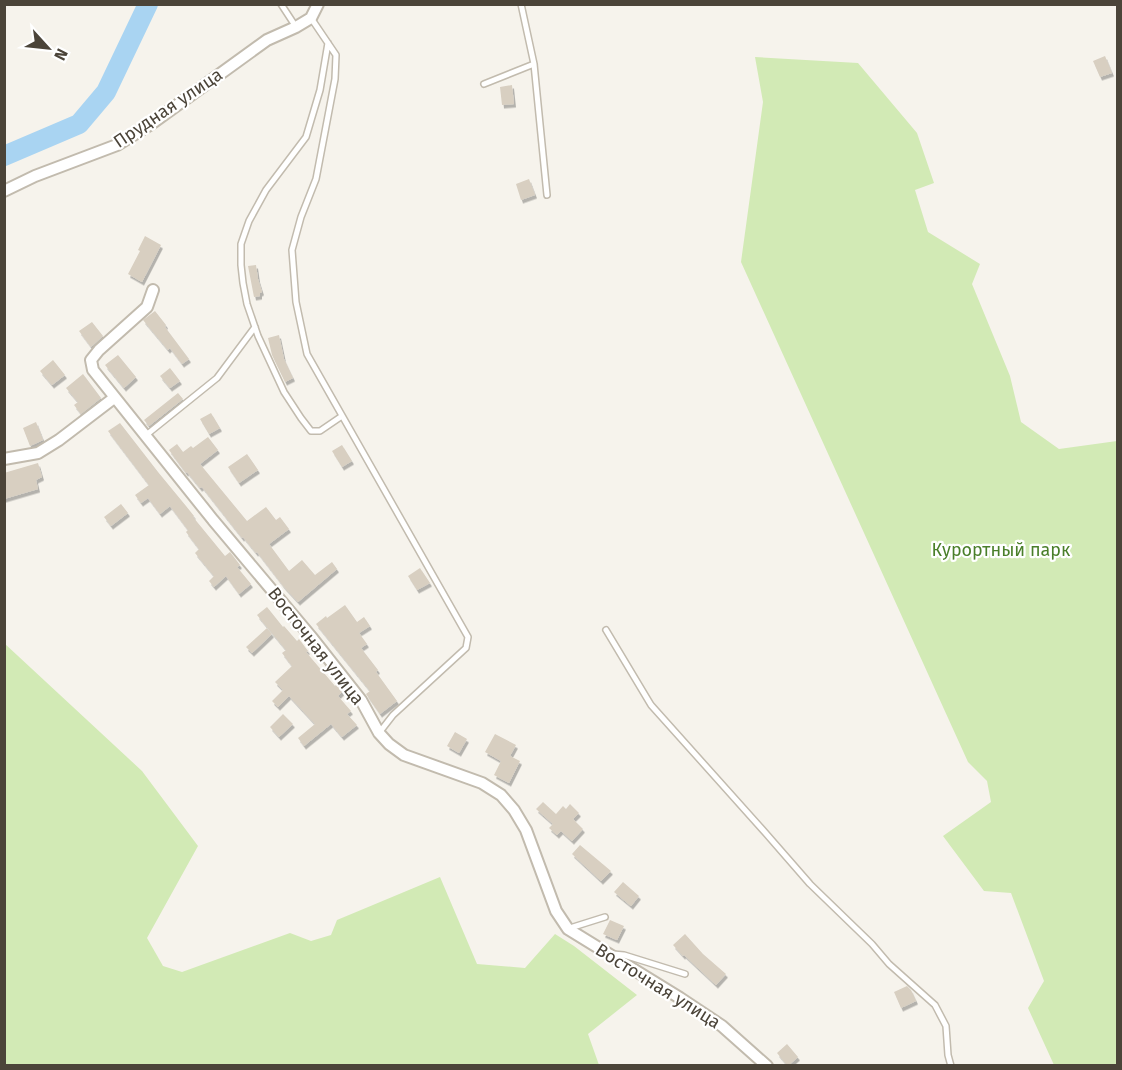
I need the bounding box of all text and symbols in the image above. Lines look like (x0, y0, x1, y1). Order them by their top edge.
north arrow (18, 18, 78, 78)
text: N (50, 46, 72, 64)
street label: Прудная улица (109, 63, 227, 153)
park label: Курортный парк (932, 539, 1071, 561)
street label: Восточная улица (263, 583, 369, 709)
street label: Восточная улица (591, 939, 725, 1033)

